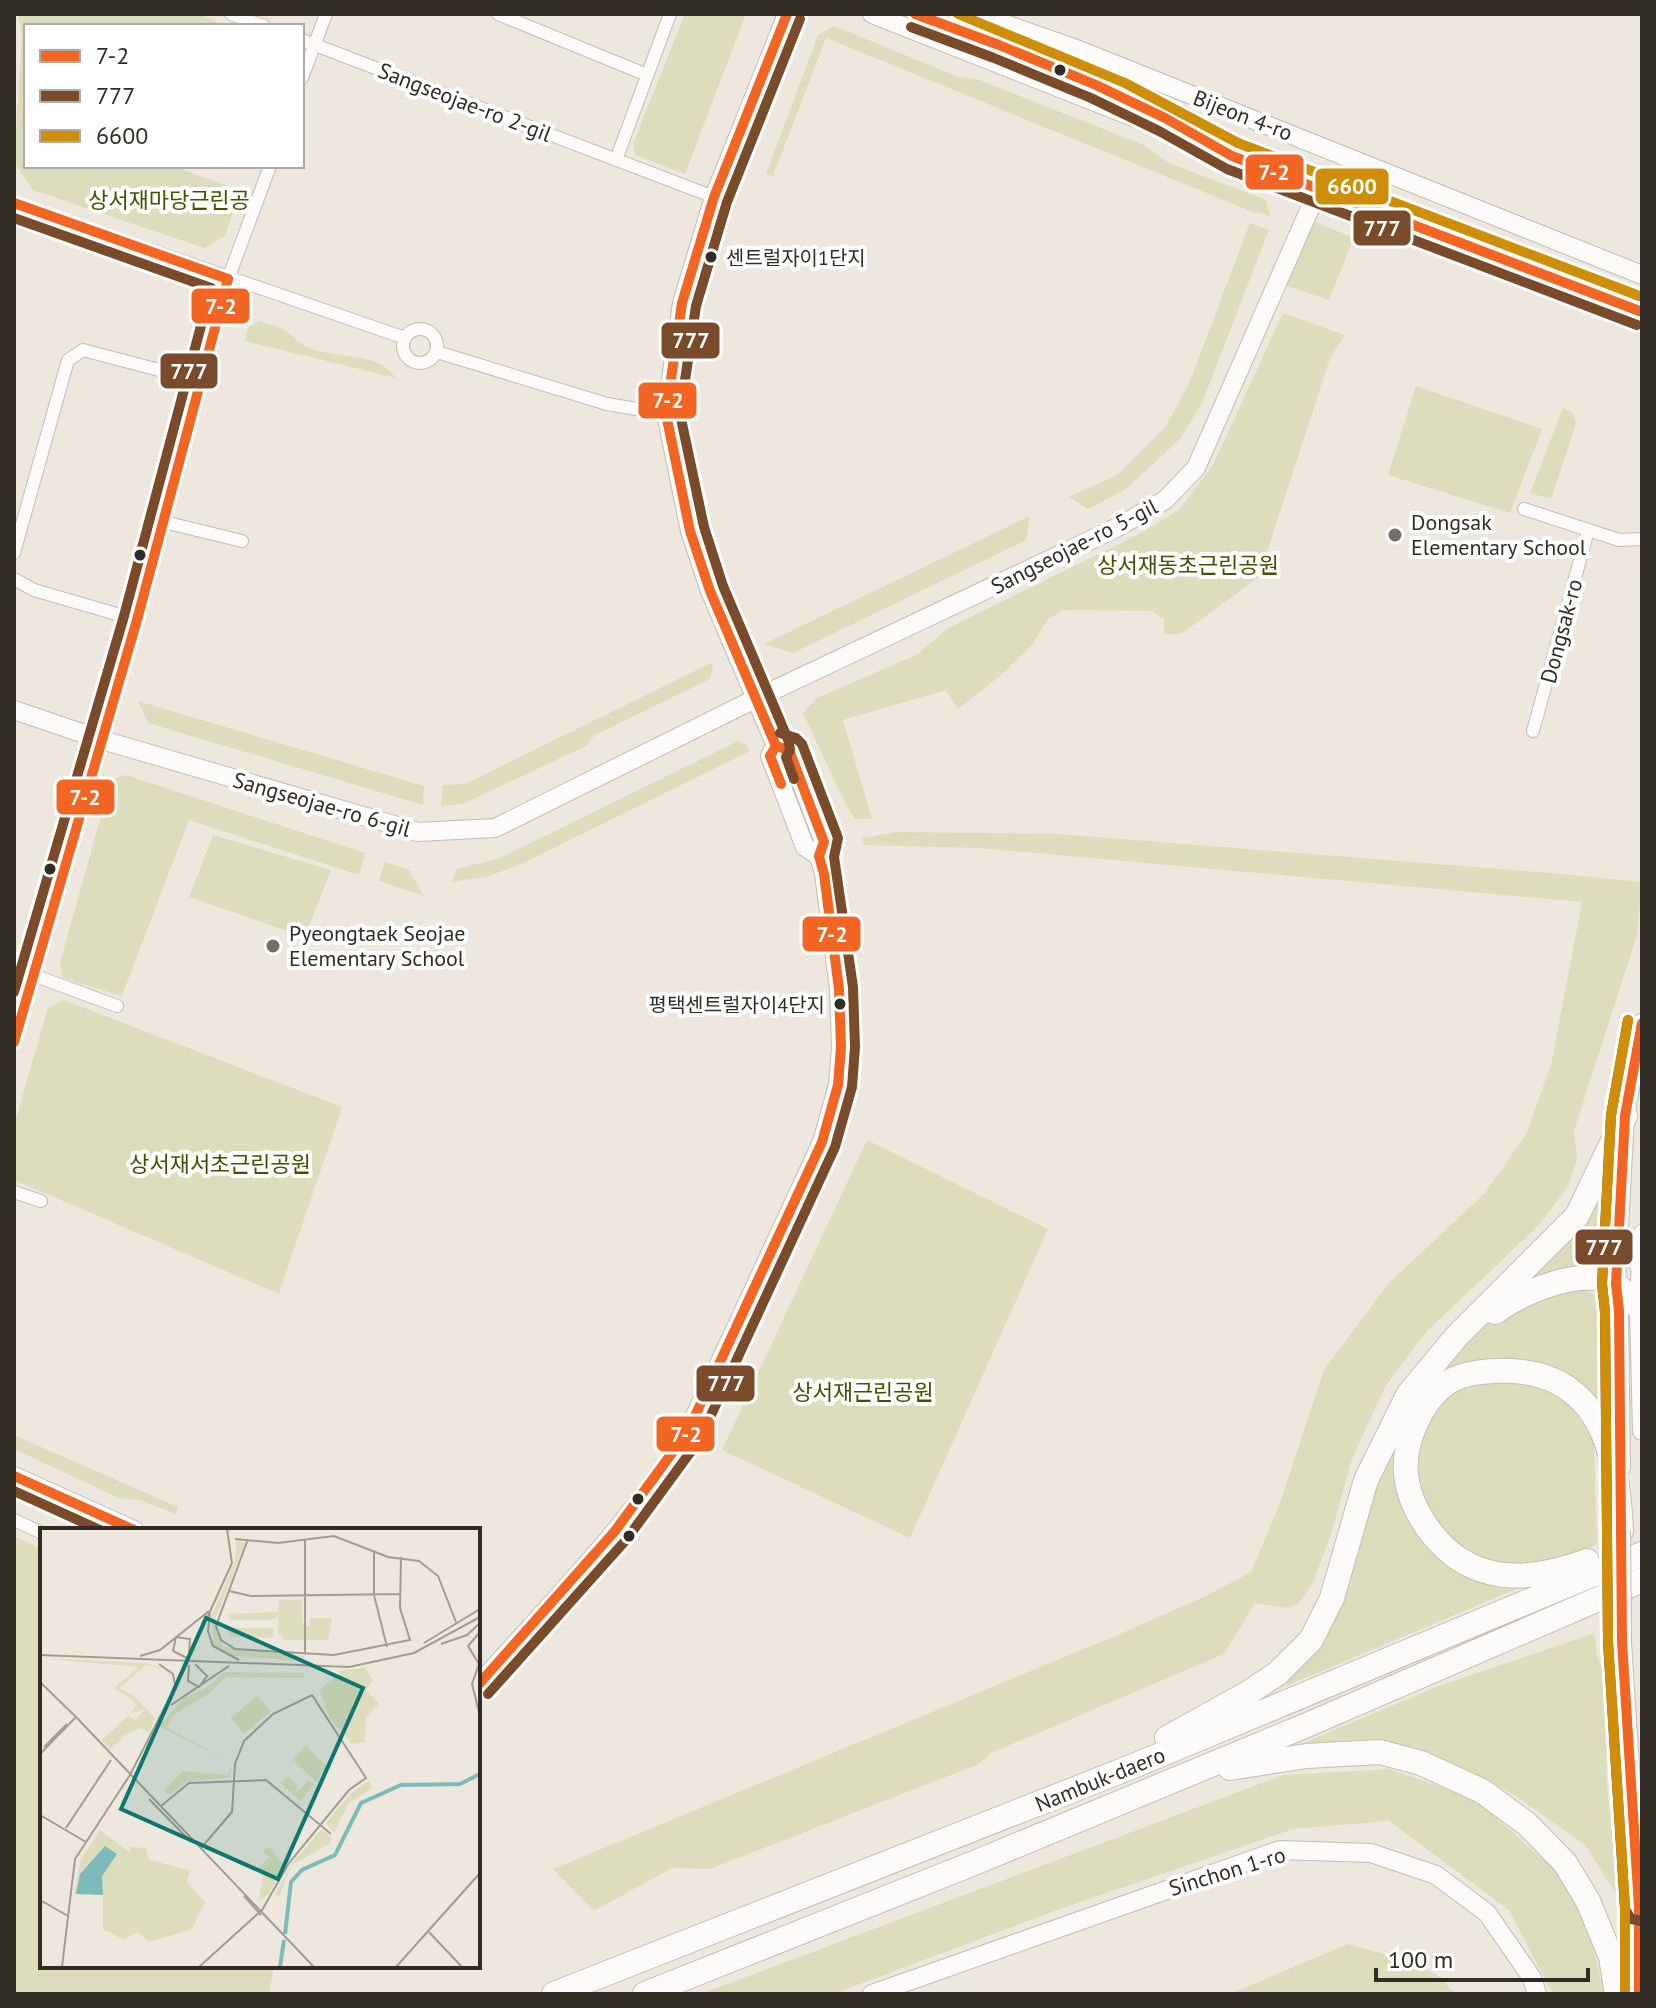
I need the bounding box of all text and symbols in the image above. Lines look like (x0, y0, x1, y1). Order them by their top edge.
legend (24, 24, 304, 168)
text: 7-2 (96, 40, 129, 71)
street label: Sangseojae-ro 2-gil (374, 56, 556, 148)
unlabelled marker (1052, 62, 1068, 78)
text: 777 (96, 80, 135, 111)
street label: Bijeon 4-ro (1189, 83, 1297, 147)
text: 6600 (96, 120, 148, 151)
line badge: 7-2 (1244, 153, 1305, 191)
text: 7-2 (1258, 158, 1290, 186)
line badge: 6600 (1314, 167, 1390, 206)
text: 6600 (1327, 172, 1377, 200)
park label: 상서재마당근린공 (88, 186, 250, 214)
line badge: 777 (1352, 209, 1412, 247)
text: 777 (1363, 214, 1401, 242)
place label: 센트럴자이1단지 (726, 245, 866, 271)
marker: 센트럴자이1단지 (703, 249, 719, 265)
line badge: 7-2 (190, 287, 251, 325)
text: 7-2 (205, 292, 237, 320)
line badge: 777 (660, 321, 721, 360)
text: 777 (672, 326, 710, 354)
line badge: 777 (159, 352, 219, 390)
text: 777 (170, 357, 208, 385)
line badge: 7-2 (637, 381, 698, 420)
text: 7-2 (652, 386, 684, 414)
street label: Sangseojae-ro 5-gil (986, 492, 1163, 600)
place label: Dongsak Elementary School (1411, 508, 1587, 561)
marker: Dongsak Elementary School (1386, 526, 1404, 544)
unlabelled marker (132, 547, 148, 563)
park label: 상서재동초근린공원 (1097, 551, 1279, 579)
street label: Dongsak-ro (1534, 576, 1588, 686)
street label: Sangseojae-ro 6-gil (230, 765, 415, 843)
line badge: 7-2 (55, 778, 116, 816)
text: 7-2 (69, 783, 101, 811)
unlabelled marker (42, 861, 58, 877)
line badge: 7-2 (801, 915, 862, 953)
place label: Pyeongtaek Seojae Elementary School (289, 919, 466, 972)
text: 7-2 (816, 920, 848, 948)
marker: Pyeongtaek Seojae Elementary School (264, 937, 282, 955)
place label: 평택센트럴자이4단지 (649, 992, 825, 1018)
marker: 평택센트럴자이4단지 (832, 996, 848, 1012)
park label: 상서재서초근린공원 (129, 1150, 311, 1178)
line badge: 777 (1574, 1228, 1634, 1266)
text: 777 (1585, 1233, 1623, 1261)
line badge: 777 (695, 1364, 756, 1403)
text: 777 (707, 1369, 745, 1397)
park label: 상서재근린공원 (792, 1378, 934, 1406)
line badge: 7-2 (655, 1415, 716, 1453)
text: 7-2 (670, 1420, 702, 1448)
unlabelled marker (630, 1491, 646, 1507)
inset map (40, 1528, 480, 1968)
unlabelled marker (621, 1528, 637, 1544)
street label: Nambuk-daero (1031, 1740, 1169, 1818)
street label: Sinchon 1-ro (1165, 1840, 1289, 1902)
scale bar (1376, 1932, 1588, 1982)
text: 100 m (1388, 1944, 1453, 1975)

